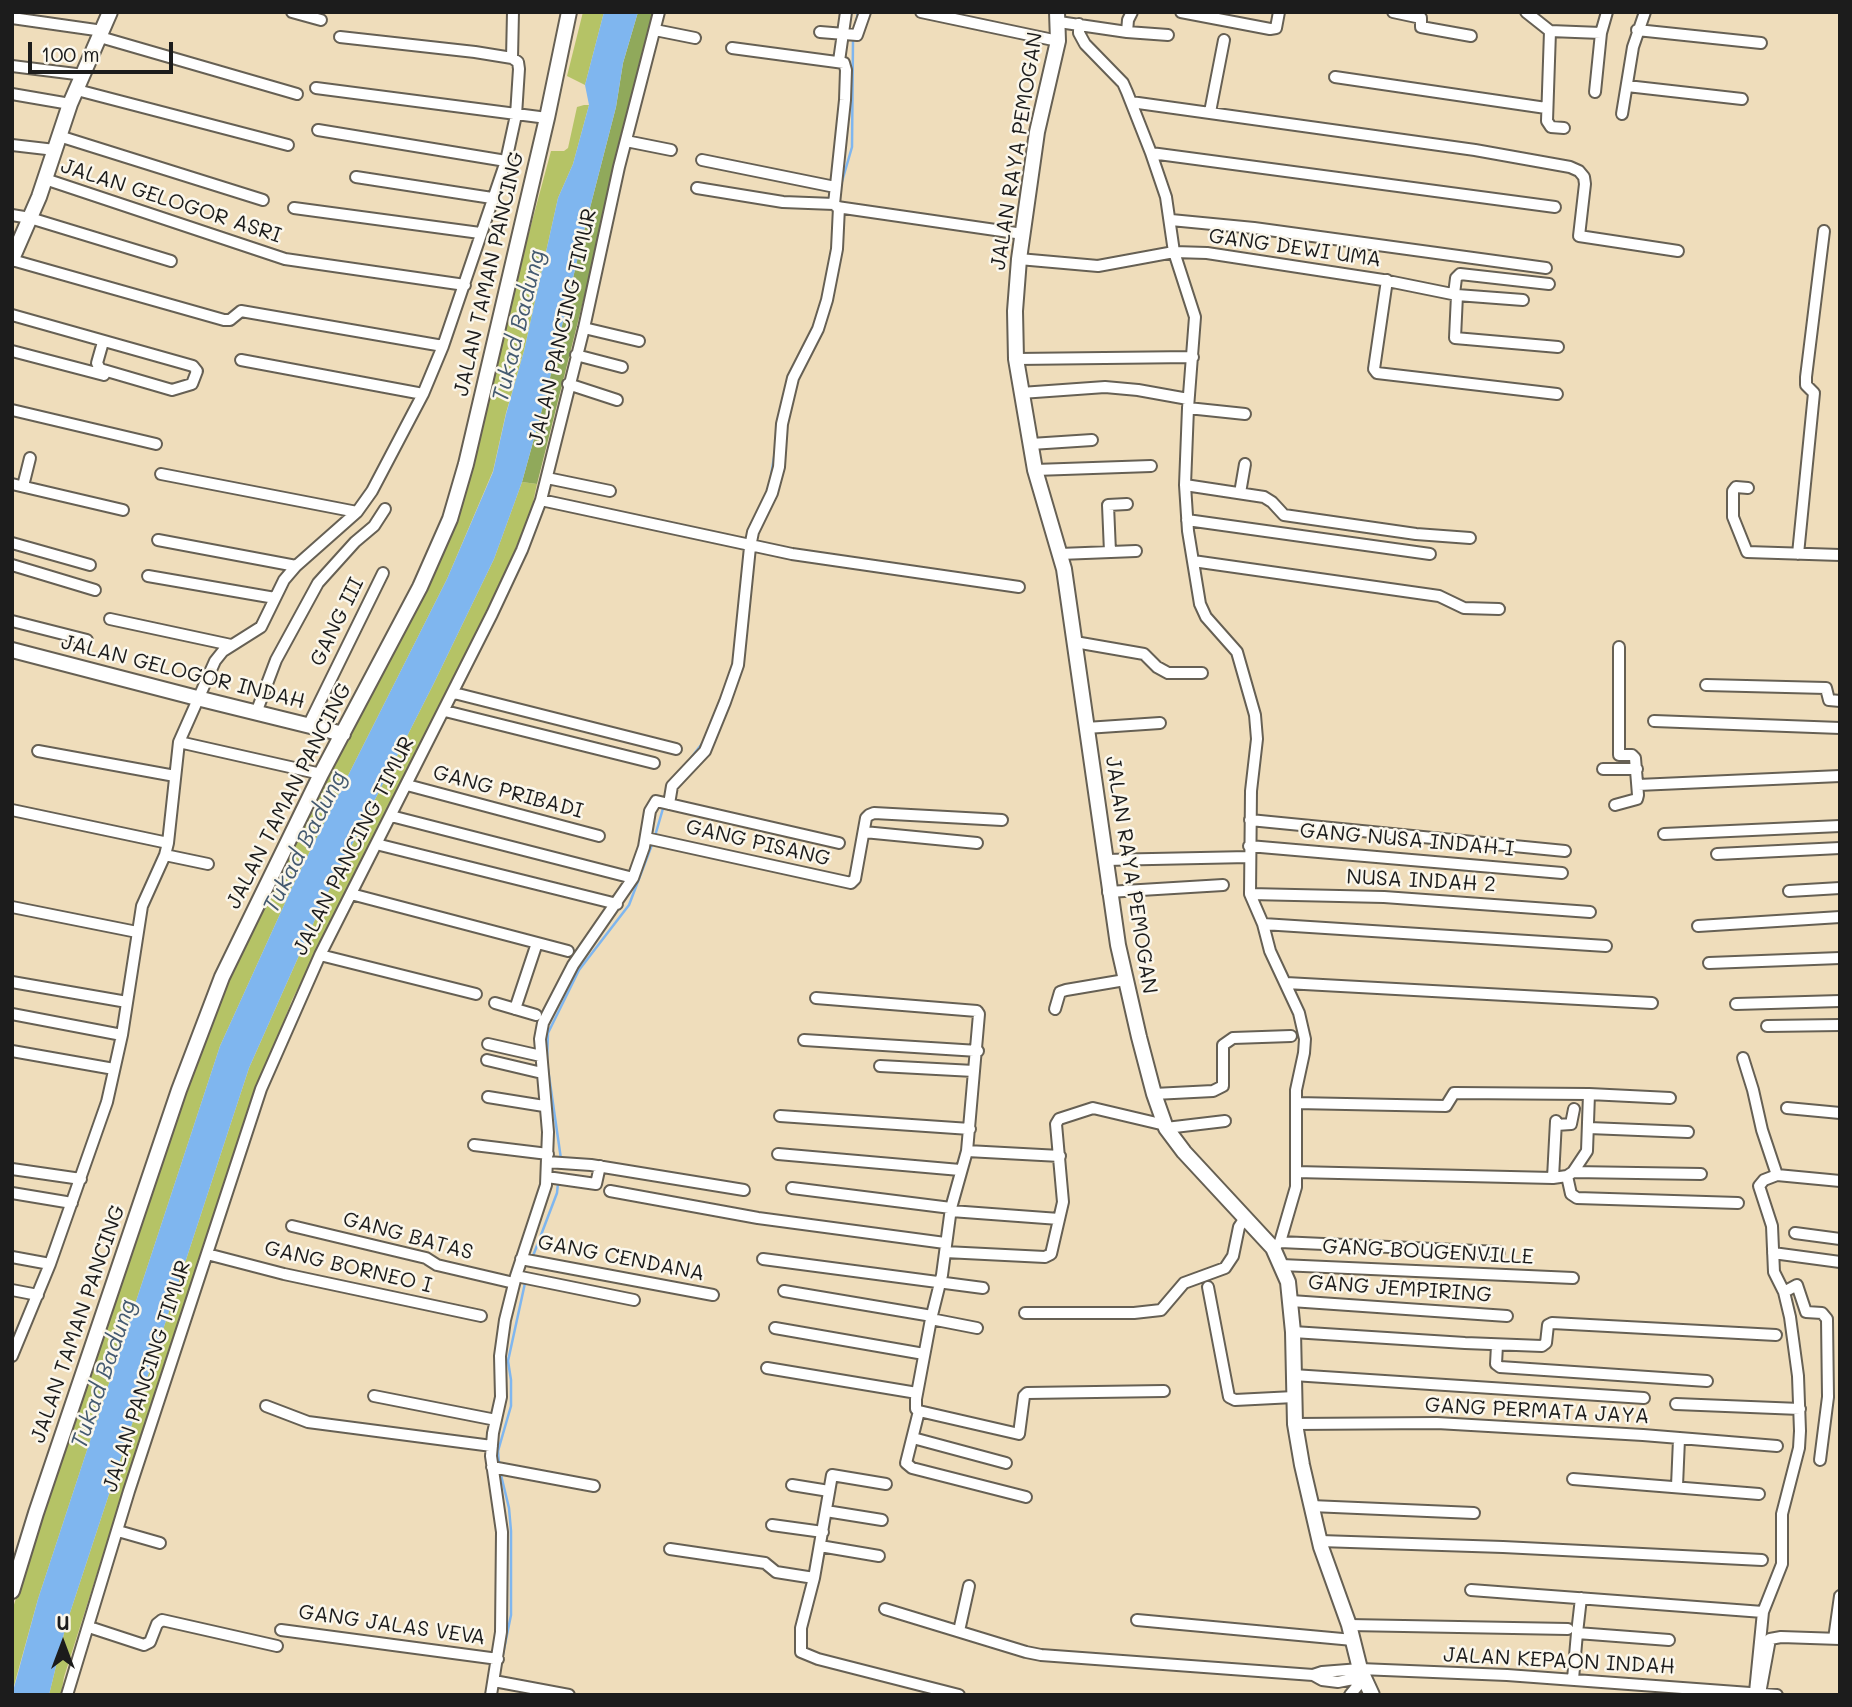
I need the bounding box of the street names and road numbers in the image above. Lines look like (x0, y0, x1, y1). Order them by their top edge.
street label: JALAN RAYA PEMOGAN (986, 30, 1048, 272)
street label: JALAN TAMAN PANCING (449, 149, 529, 399)
street label: JALAN GELOGOR ASRI (57, 153, 285, 249)
street label: JALAN PANCING TIMUR (523, 206, 603, 448)
street label: GANG DEWI UMA (1207, 223, 1383, 273)
street label: GANG III (305, 574, 369, 670)
street label: JALAN GELOGOR INDAH (59, 630, 307, 714)
street label: JALAN TAMAN PANCING (221, 679, 357, 913)
street label: JALAN PANCING TIMUR (288, 732, 420, 960)
street label: JALAN RAYA PEMOGAN (1100, 754, 1162, 996)
street label: GANG PRIBADI (430, 760, 586, 824)
street label: GANG PISANG (683, 814, 833, 872)
street label: GANG NUSA INDAH I (1299, 818, 1515, 862)
street label: NUSA INDAH 2 (1346, 865, 1496, 897)
street label: JALAN TAMAN PANCING (25, 1202, 131, 1446)
street label: GANG BATAS (340, 1207, 476, 1265)
street label: GANG CENDANA (535, 1229, 707, 1287)
street label: GANG BOUGENVILLE (1322, 1234, 1534, 1270)
street label: GANG BORNEO I (262, 1235, 434, 1299)
street label: JALAN PANCING TIMUR (98, 1257, 196, 1495)
street label: GANG JEMPIRING (1307, 1270, 1493, 1308)
street label: GANG PERMATA JAYA (1424, 1393, 1650, 1429)
street label: GANG JALAS VEVA (297, 1599, 487, 1651)
street label: JALAN KEPAON INDAH (1443, 1642, 1675, 1680)

